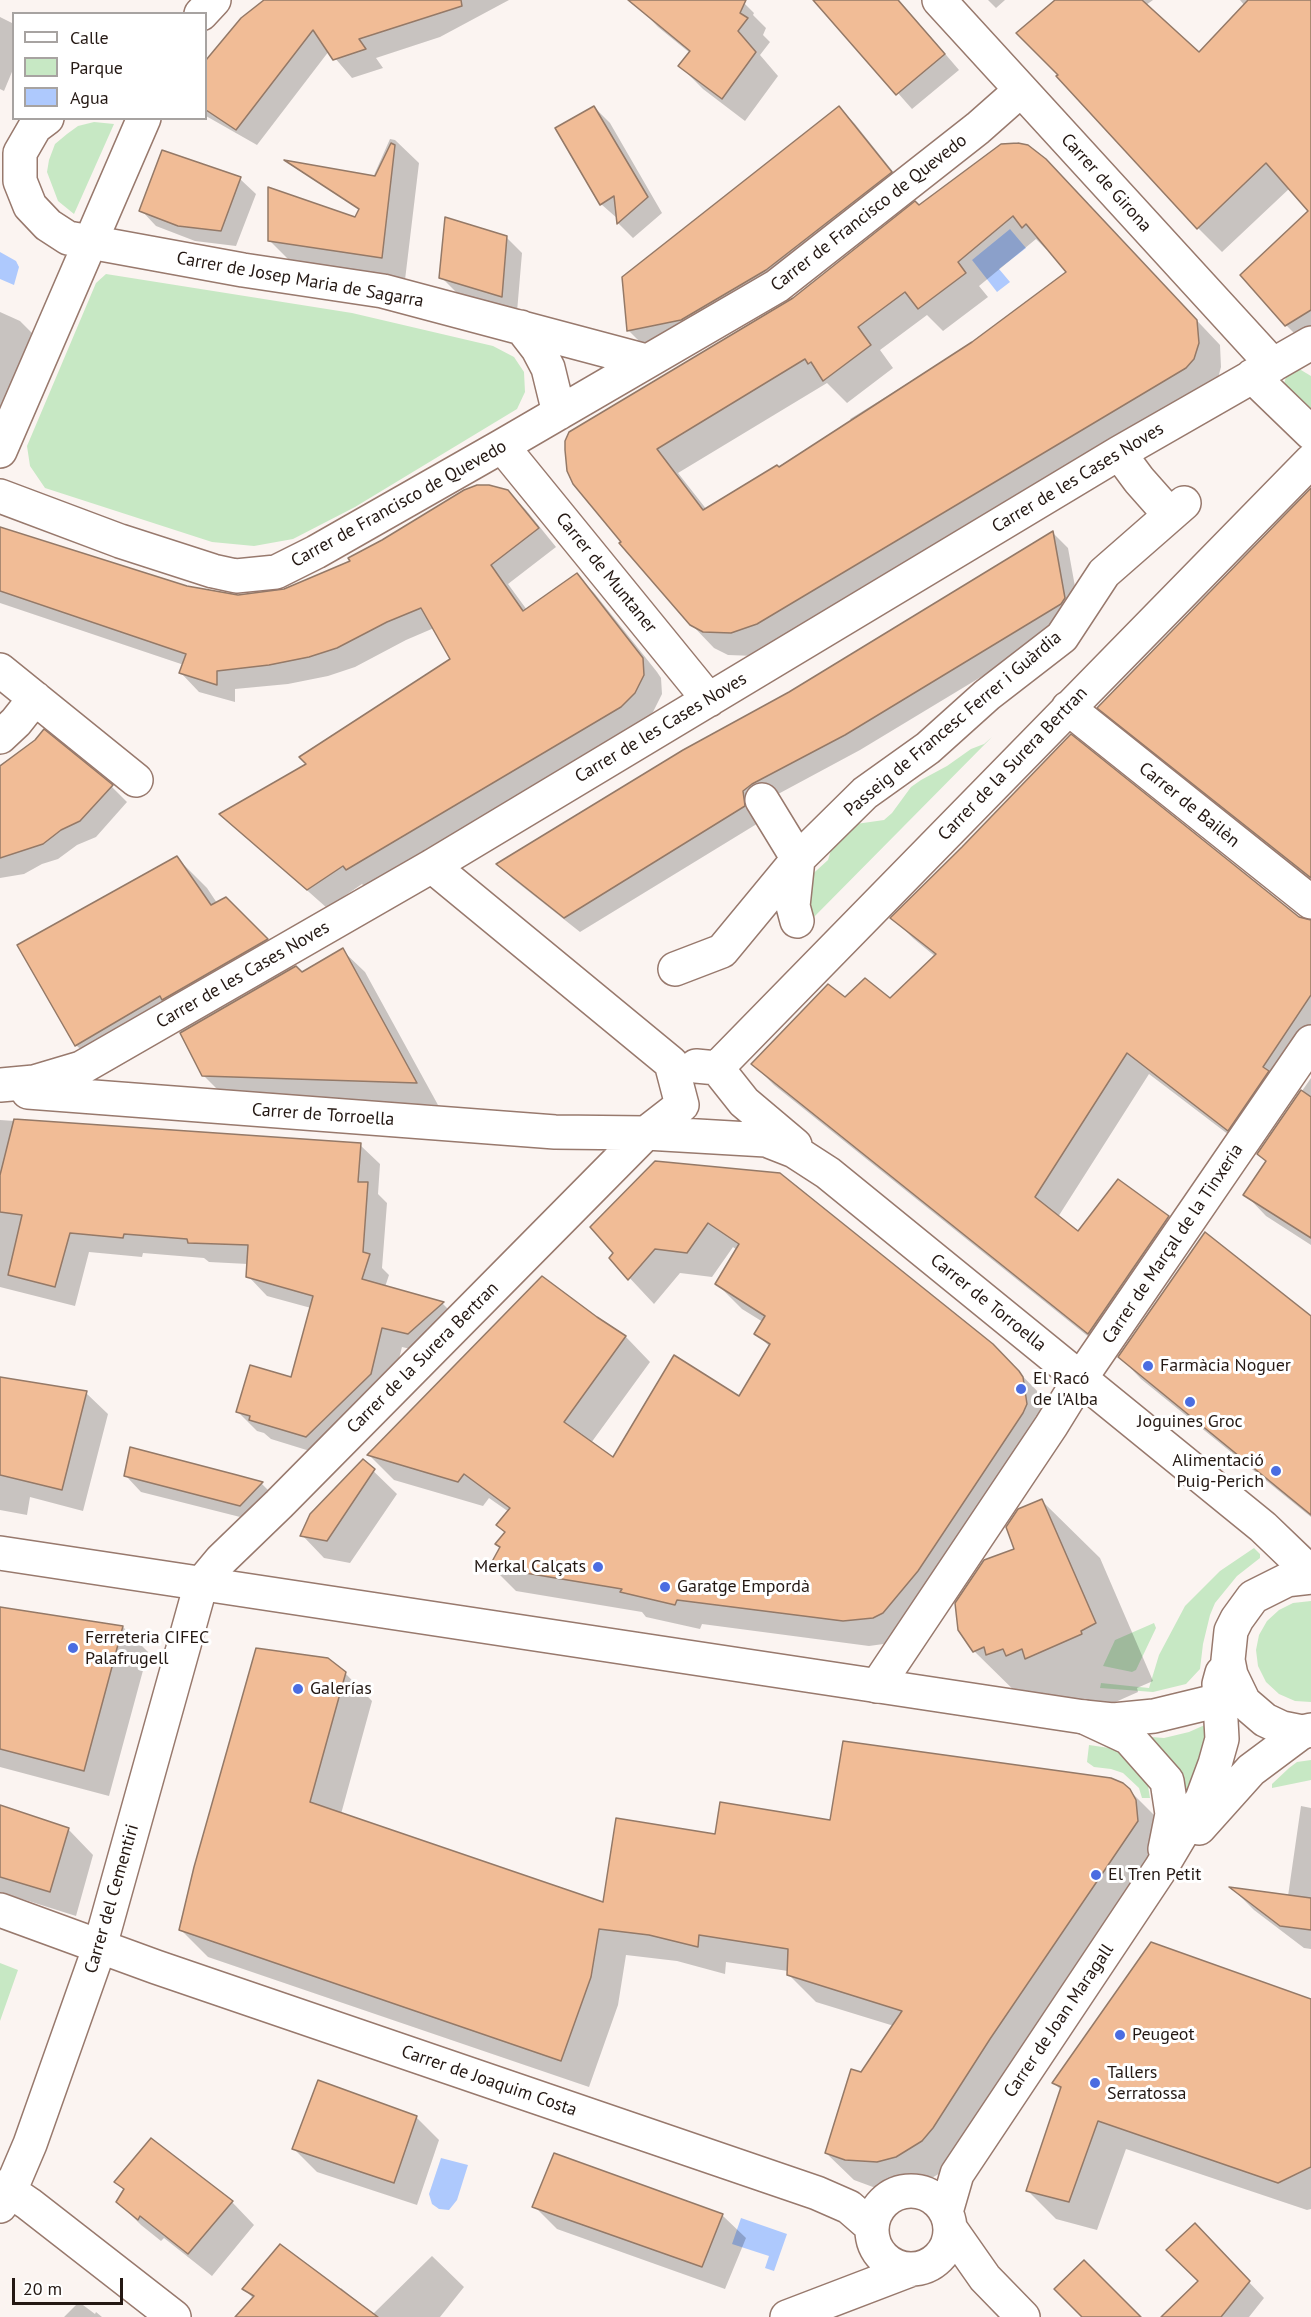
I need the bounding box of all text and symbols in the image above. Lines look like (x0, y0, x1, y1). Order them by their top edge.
legend (12, 12, 207, 120)
text: Calle (70, 26, 109, 49)
text: Parque (70, 56, 123, 79)
text: Agua (70, 86, 109, 109)
street label: Carrer de Girona (1056, 129, 1156, 237)
street label: Carrer de Francisco de Quevedo (767, 130, 971, 296)
street label: Carrer de Josep Maria de Sagarra (175, 248, 425, 312)
street label: Carrer de les Cases Noves (988, 418, 1168, 538)
street label: Carrer de Francisco de Quevedo (287, 436, 511, 572)
street label: Carrer de Muntaner (551, 508, 661, 638)
street label: Passeig de Francesc Ferrer i Guàrdia (840, 627, 1066, 821)
street label: Carrer de les Cases Noves (571, 668, 751, 788)
street label: Carrer de la Surera Bertran (934, 683, 1092, 845)
street label: Carrer de Bailèn (1134, 758, 1244, 852)
street label: Carrer de les Cases Noves (153, 917, 333, 1033)
street label: Carrer de Torroella (251, 1099, 395, 1131)
street label: Carrer de Marçal de la Tinxeria (1098, 1140, 1248, 1348)
street label: Carrer de Torroella (926, 1250, 1050, 1356)
street label: Carrer de la Surera Bertran (343, 1278, 503, 1438)
place label: Farmàcia Noguer (1160, 1355, 1291, 1377)
marker: Farmàcia Noguer (1141, 1359, 1155, 1373)
place label: El Racó de l'Alba (1033, 1368, 1098, 1410)
marker: El Racó de l'Alba (1014, 1382, 1028, 1396)
marker: Joguines Groc (1183, 1395, 1197, 1409)
place label: Joguines Groc (1137, 1411, 1243, 1433)
place label: Alimentació Puig-Perich (1172, 1450, 1264, 1492)
marker: Alimentació Puig-Perich (1269, 1464, 1283, 1478)
place label: Merkal Calçats (474, 1556, 586, 1578)
marker: Merkal Calçats (591, 1560, 605, 1574)
place label: Garatge Empordà (677, 1576, 810, 1598)
marker: Garatge Empordà (658, 1580, 672, 1594)
place label: Ferreteria CIFEC Palafrugell (85, 1627, 209, 1670)
marker: Ferreteria CIFEC Palafrugell (66, 1641, 80, 1655)
place label: Galerías (310, 1678, 372, 1700)
marker: Galerías (291, 1682, 305, 1696)
street label: Carrer del Cementiri (80, 1822, 144, 1976)
place label: El Tren Petit (1108, 1864, 1201, 1886)
marker: El Tren Petit (1089, 1868, 1103, 1882)
street label: Carrer de Joan Maragall (1000, 1940, 1118, 2102)
place label: Peugeot (1132, 2024, 1195, 2046)
marker: Peugeot (1113, 2028, 1127, 2042)
street label: Carrer de Joaquim Costa (398, 2041, 580, 2121)
place label: Tallers Serratossa (1107, 2062, 1187, 2104)
marker: Tallers Serratossa (1088, 2076, 1102, 2090)
scale bar (15, 2266, 126, 2304)
text: 20 m (23, 2277, 62, 2300)

